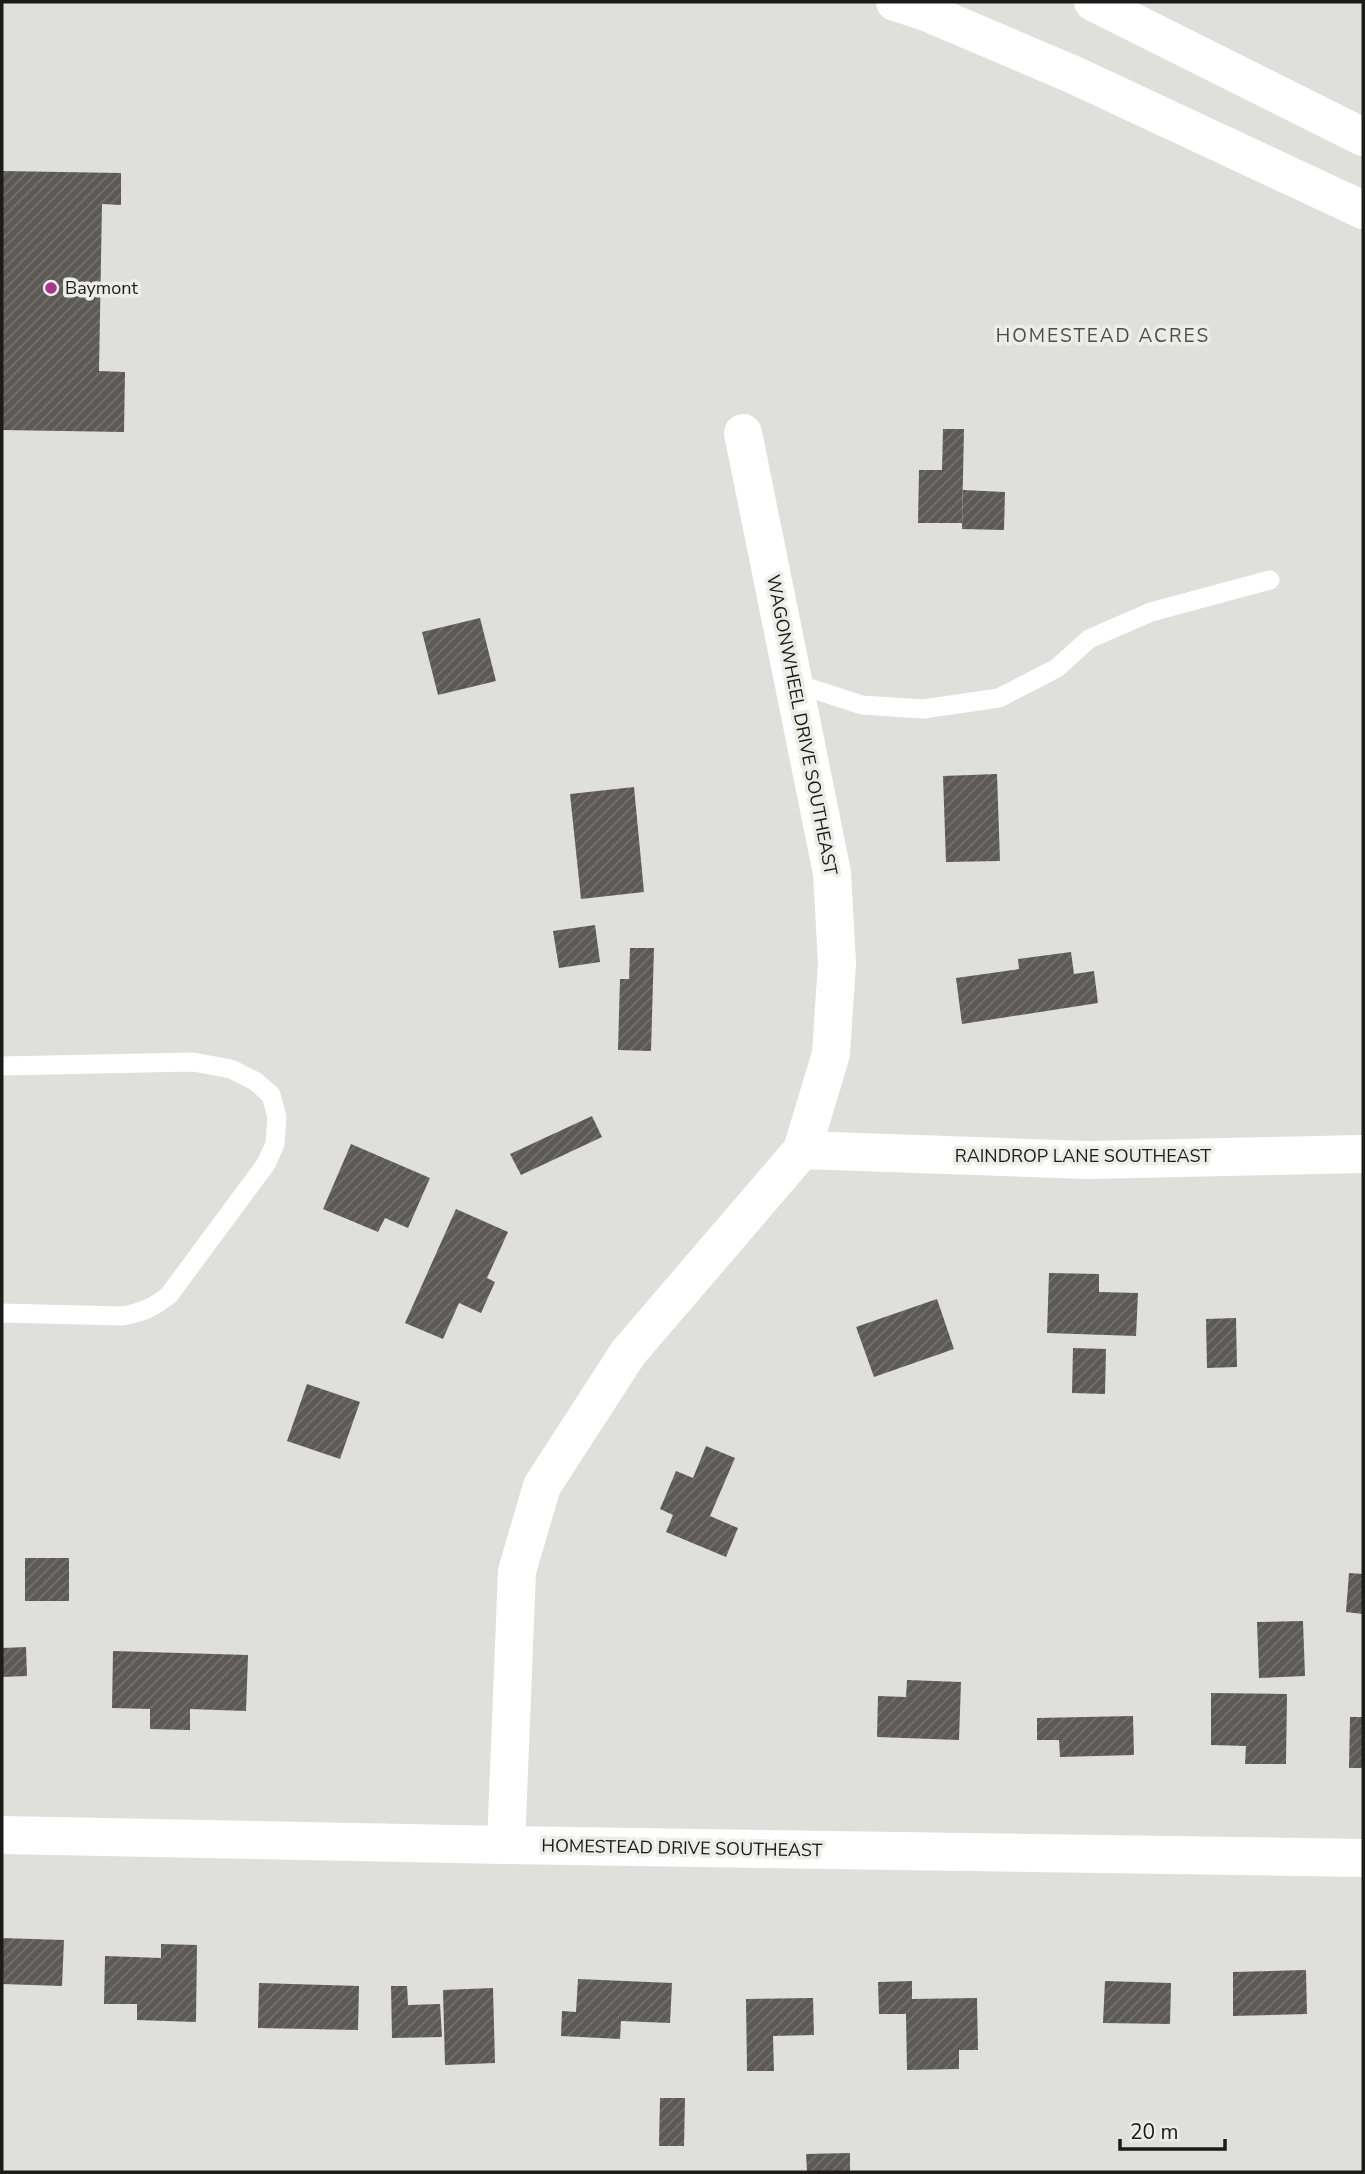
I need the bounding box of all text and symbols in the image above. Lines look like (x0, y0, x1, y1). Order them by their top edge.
place label: Baymont (65, 276, 139, 300)
marker: Baymont (43, 280, 59, 296)
district label: HOMESTEAD ACRES (996, 323, 1210, 349)
street label: WAGONWHEEL DRIVE SOUTHEAST (761, 573, 843, 878)
street label: RAINDROP LANE SOUTHEAST (955, 1144, 1211, 1168)
street label: HOMESTEAD DRIVE SOUTHEAST (541, 1834, 823, 1862)
scale bar (1120, 2108, 1225, 2152)
text: 20 m (1130, 2118, 1179, 2146)

